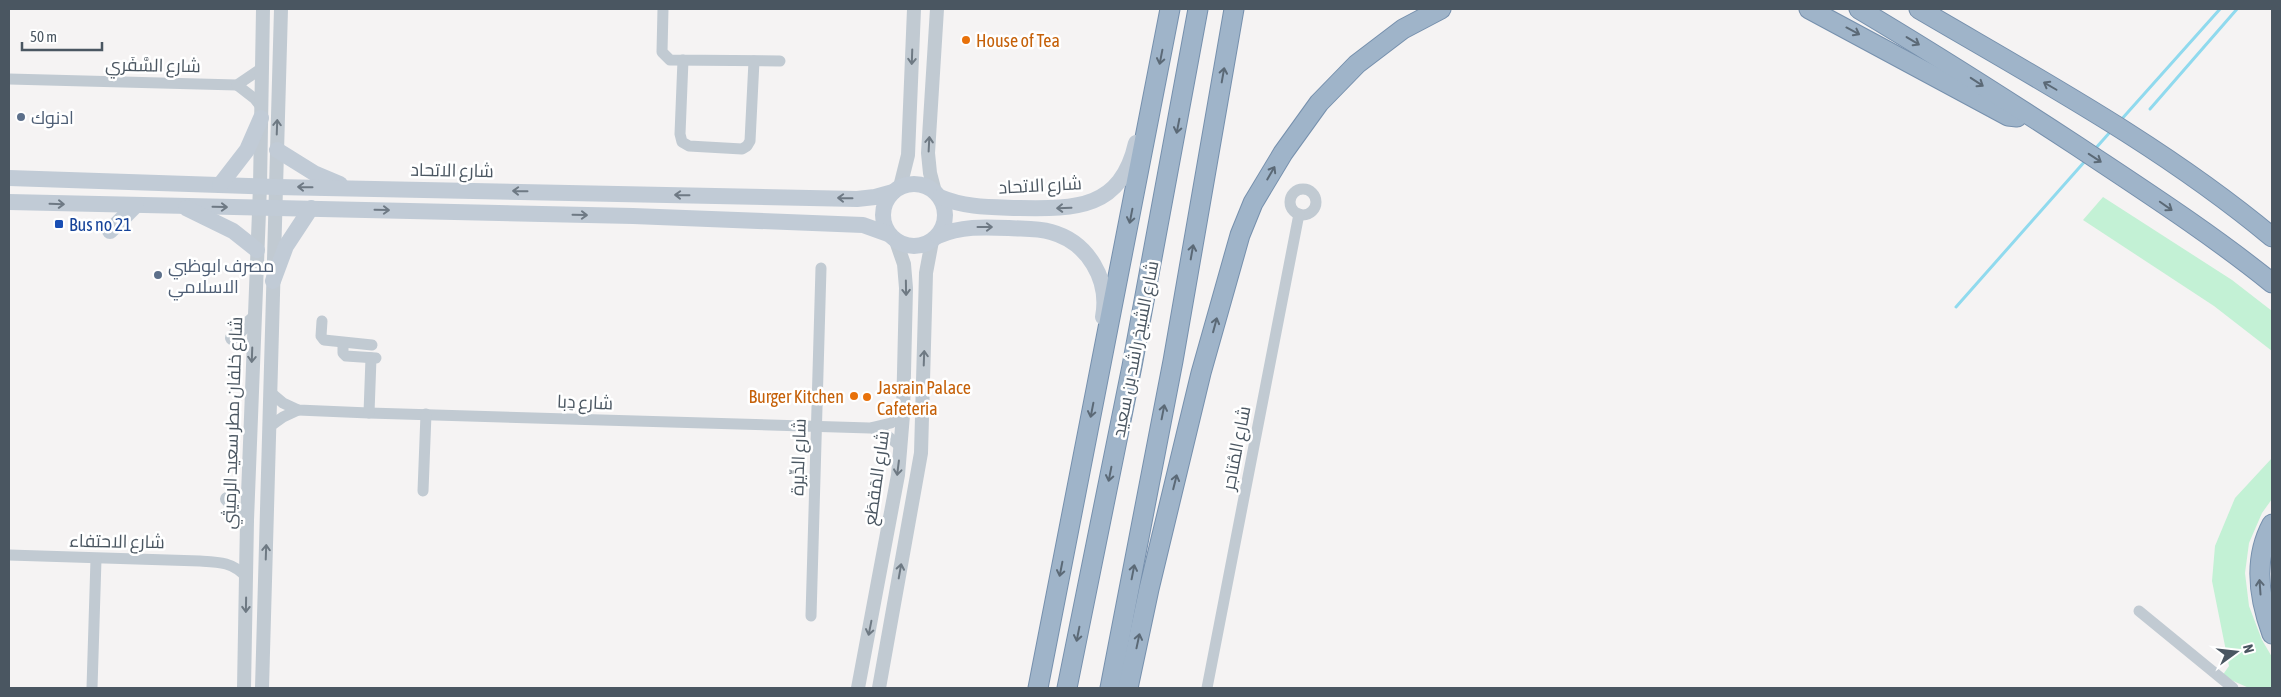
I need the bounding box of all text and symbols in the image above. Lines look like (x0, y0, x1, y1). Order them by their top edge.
scale bar (22, 20, 102, 52)
one-way arrow (1845, 26, 1860, 36)
text: 50 m (30, 28, 57, 45)
place label: House of Tea (976, 30, 1060, 51)
marker: House of Tea (960, 34, 972, 46)
one-way arrow (1905, 36, 1919, 46)
one-way arrow (1156, 48, 1166, 64)
one-way arrow (908, 49, 917, 65)
street label: شارع السَّفَري (105, 54, 201, 80)
one-way arrow (1218, 67, 1228, 83)
one-way arrow (1970, 77, 1984, 87)
one-way arrow (2044, 80, 2058, 90)
place label: ادنوك (31, 107, 74, 129)
marker: ادنوك (15, 111, 27, 123)
one-way arrow (1173, 117, 1182, 133)
one-way arrow (273, 119, 282, 135)
one-way arrow (924, 136, 933, 152)
one-way arrow (2088, 153, 2102, 164)
street label: شارع الاتحاد (410, 159, 494, 183)
one-way arrow (1266, 166, 1276, 181)
street label: شارع الاتحاد (998, 172, 1082, 200)
one-way arrow (297, 182, 314, 192)
one-way arrow (512, 186, 528, 196)
one-way arrow (675, 190, 691, 200)
one-way arrow (837, 194, 853, 203)
one-way arrow (49, 199, 65, 209)
one-way arrow (2158, 201, 2172, 211)
one-way arrow (212, 202, 228, 211)
one-way arrow (1056, 203, 1072, 212)
one-way arrow (374, 205, 390, 215)
one-way arrow (1126, 208, 1135, 224)
one-way arrow (572, 210, 588, 219)
place label: Bus no 21 (69, 214, 132, 235)
marker: Bus no 21 (53, 218, 65, 230)
one-way arrow (976, 222, 993, 232)
one-way arrow (1187, 245, 1197, 261)
place label: مصرف ابوظبي الاسلامي (168, 255, 274, 301)
street label: شارع الشيخ راشد بن سعيد (1108, 259, 1164, 439)
marker: مصرف ابوظبي الاسلامي (152, 269, 164, 281)
one-way arrow (901, 280, 911, 296)
street label: شارع خلفان مطر سعيد الرميثي (218, 316, 250, 530)
one-way arrow (1210, 317, 1220, 333)
one-way arrow (247, 346, 257, 363)
one-way arrow (920, 351, 929, 367)
place label: Jasrain Palace Cafeteria (877, 377, 971, 419)
place label: Burger Kitchen (748, 386, 844, 407)
marker: Burger Kitchen (848, 390, 860, 402)
street label: شارع دِبا (557, 391, 613, 415)
marker: Jasrain Palace Cafeteria (861, 391, 873, 403)
one-way arrow (1087, 402, 1097, 418)
one-way arrow (1159, 404, 1169, 420)
street label: شارع المُتاجر (1217, 404, 1256, 493)
street label: شارع الدِّيرة (786, 418, 812, 496)
street label: شارع المَقطَع (859, 429, 895, 527)
one-way arrow (893, 460, 903, 476)
one-way arrow (1105, 466, 1114, 482)
one-way arrow (1171, 475, 1180, 491)
street label: شارع الاحتفاء (69, 530, 165, 554)
one-way arrow (261, 544, 271, 560)
one-way arrow (1056, 561, 1066, 577)
one-way arrow (896, 564, 906, 580)
one-way arrow (1128, 564, 1138, 580)
one-way arrow (2256, 579, 2265, 595)
one-way arrow (241, 596, 251, 612)
one-way arrow (864, 620, 874, 636)
one-way arrow (1073, 625, 1082, 641)
north arrow (2211, 627, 2261, 677)
one-way arrow (1134, 633, 1143, 649)
text: N (2240, 643, 2257, 655)

